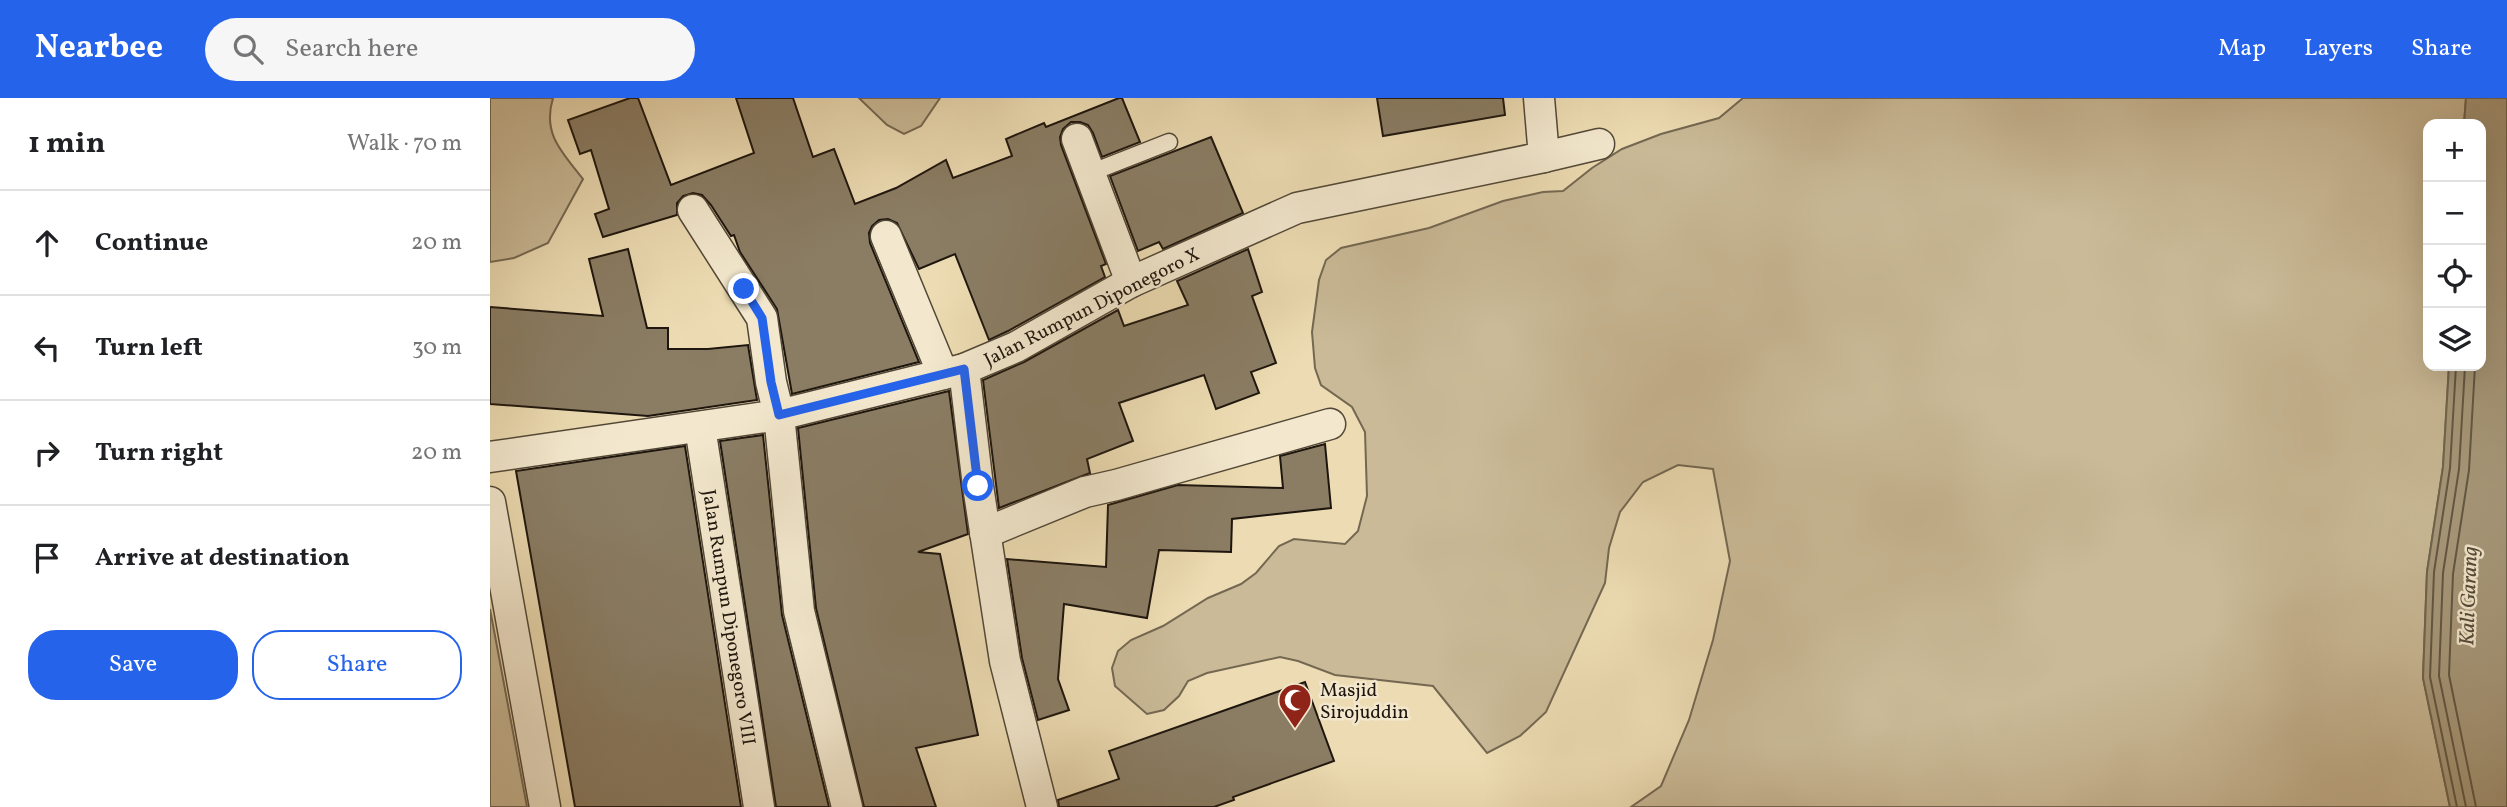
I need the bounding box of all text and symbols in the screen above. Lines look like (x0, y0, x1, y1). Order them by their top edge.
search box (205, 18, 695, 81)
text: Nearbee (35, 26, 163, 72)
icon: search (229, 30, 267, 68)
text: Search here (285, 31, 418, 67)
text: Map (2218, 32, 2266, 66)
text: Layers (2304, 32, 2373, 66)
text: Share (2411, 32, 2472, 66)
map controls (2423, 119, 2486, 371)
button: + (2423, 119, 2486, 182)
text: 1 min (28, 123, 105, 165)
text: Walk · 70 m (347, 128, 462, 160)
button: − (2423, 182, 2486, 245)
icon: ahead (28, 224, 66, 262)
text: Continue (95, 225, 208, 261)
text: 20 m (411, 227, 462, 259)
street label: Jalan Rumpun Diponegoro X (980, 242, 1204, 374)
button: locate (2423, 245, 2486, 308)
route end (728, 273, 759, 304)
button: layers (2423, 308, 2486, 371)
icon: left (28, 329, 66, 367)
text: Turn left (95, 330, 203, 366)
text: 30 m (412, 332, 462, 364)
icon: right (28, 434, 66, 472)
text: Turn right (95, 435, 223, 471)
text: 20 m (411, 437, 462, 469)
route start (962, 470, 993, 501)
street label: Jalan Rumpun Diponegoro VIII (695, 488, 761, 747)
icon: arrive (28, 539, 66, 577)
text: Arrive at destination (95, 540, 350, 576)
water label: Kali Garang (2453, 546, 2486, 646)
button: Save (28, 630, 238, 700)
button: Share (252, 630, 462, 700)
place label: Masjid Sirojuddin (1320, 678, 1409, 726)
mosque icon: Masjid Sirojuddin (1276, 681, 1314, 730)

